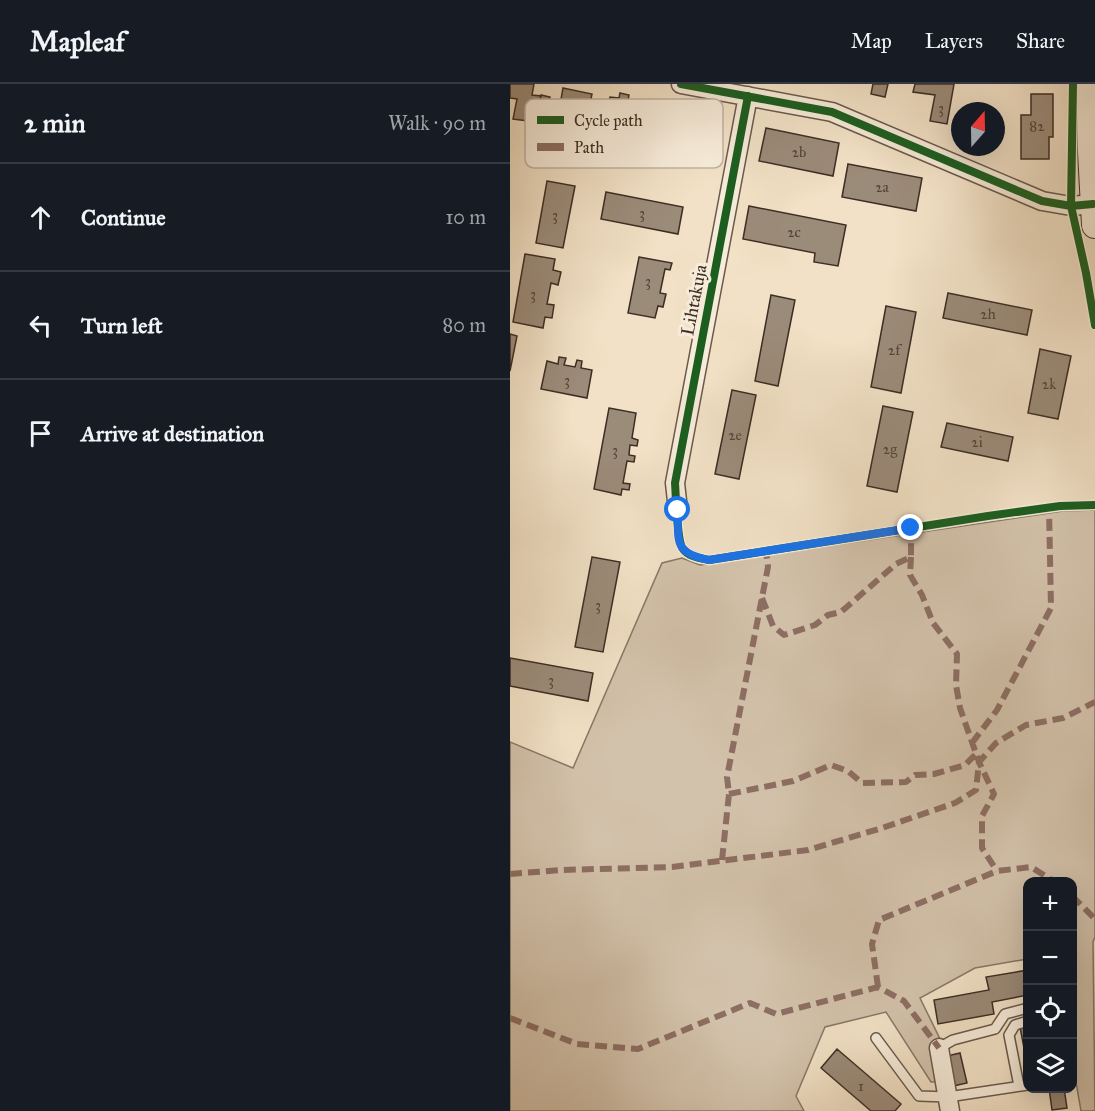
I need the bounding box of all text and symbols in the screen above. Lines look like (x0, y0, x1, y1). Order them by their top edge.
text: Mapleaf (30, 24, 125, 59)
text: Map (851, 28, 892, 54)
text: Layers (925, 28, 983, 54)
text: Share (1016, 28, 1065, 54)
legend (525, 99, 723, 168)
house number: 3 (938, 99, 944, 117)
north arrow (951, 102, 1005, 156)
text: 2 min (24, 107, 85, 139)
text: Walk · 90 m (388, 111, 486, 135)
text: Cycle path (574, 111, 643, 130)
house number: 82 (1029, 117, 1045, 135)
text: Path (574, 138, 604, 157)
house number: 2b (792, 143, 806, 161)
house number: 2a (875, 178, 890, 196)
icon: ahead (24, 201, 57, 234)
text: Continue (81, 204, 166, 231)
house number: 3 (639, 204, 645, 222)
text: 10 m (445, 205, 486, 229)
house number: 3 (552, 206, 558, 224)
house number: 2c (787, 223, 801, 241)
street label: Lihtakuja (676, 262, 712, 337)
house number: 3 (645, 272, 651, 290)
house number: 3 (530, 285, 536, 303)
house number: 2h (980, 305, 997, 323)
icon: left (24, 309, 57, 342)
text: Turn left (81, 312, 163, 339)
text: 80 m (443, 313, 486, 337)
house number: 2f (888, 341, 903, 359)
house number: 3 (564, 371, 570, 389)
house number: 2k (1042, 375, 1056, 393)
icon: arrive (24, 417, 57, 450)
text: Arrive at destination (81, 420, 264, 447)
house number: 2e (728, 426, 742, 444)
house number: 2i (971, 433, 983, 451)
house number: 2g (883, 440, 898, 458)
house number: 3 (612, 441, 618, 459)
route start (664, 496, 690, 522)
route end (897, 514, 923, 540)
house number: 3 (595, 596, 601, 614)
house number: 3 (548, 671, 554, 689)
map controls (1023, 877, 1077, 1093)
button: + (1023, 877, 1077, 931)
button: − (1023, 931, 1077, 985)
button: locate (1023, 985, 1077, 1039)
button: layers (1023, 1039, 1077, 1093)
house number: 1 (858, 1077, 864, 1095)

